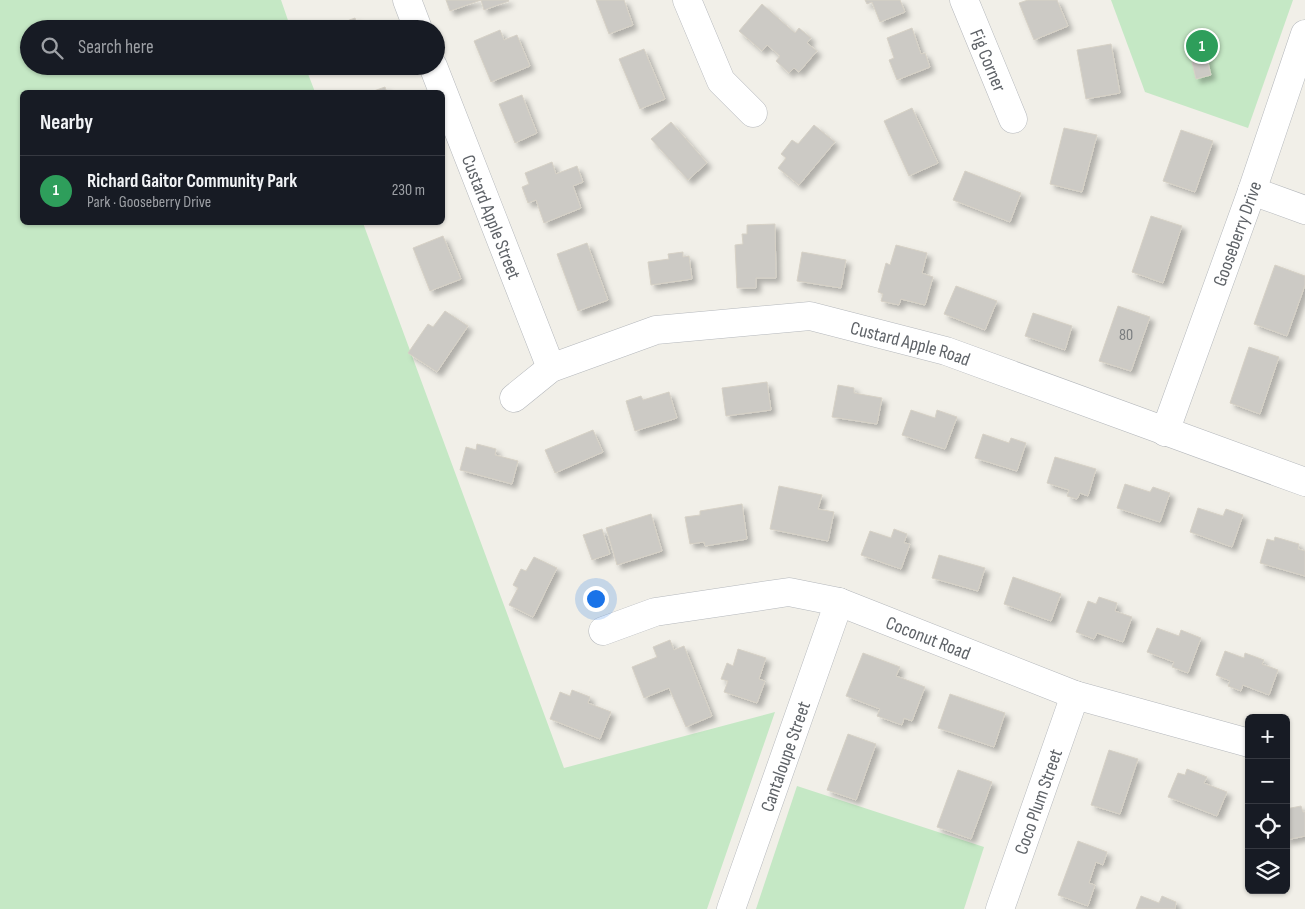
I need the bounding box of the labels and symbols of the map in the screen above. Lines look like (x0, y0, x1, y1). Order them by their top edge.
street label: Fig Corner (964, 26, 1011, 96)
pin: 1 (1186, 27, 1218, 65)
street label: Custard Apple Street (456, 152, 525, 283)
street label: Gooseberry Drive (1209, 179, 1267, 290)
street label: Custard Apple Road (848, 317, 973, 372)
house number: 80 (1119, 326, 1133, 345)
your location (583, 586, 609, 612)
street label: Coconut Road (882, 612, 974, 666)
street label: Cantaloupe Street (756, 698, 816, 815)
street label: Coco Plum Street (1010, 746, 1068, 858)

